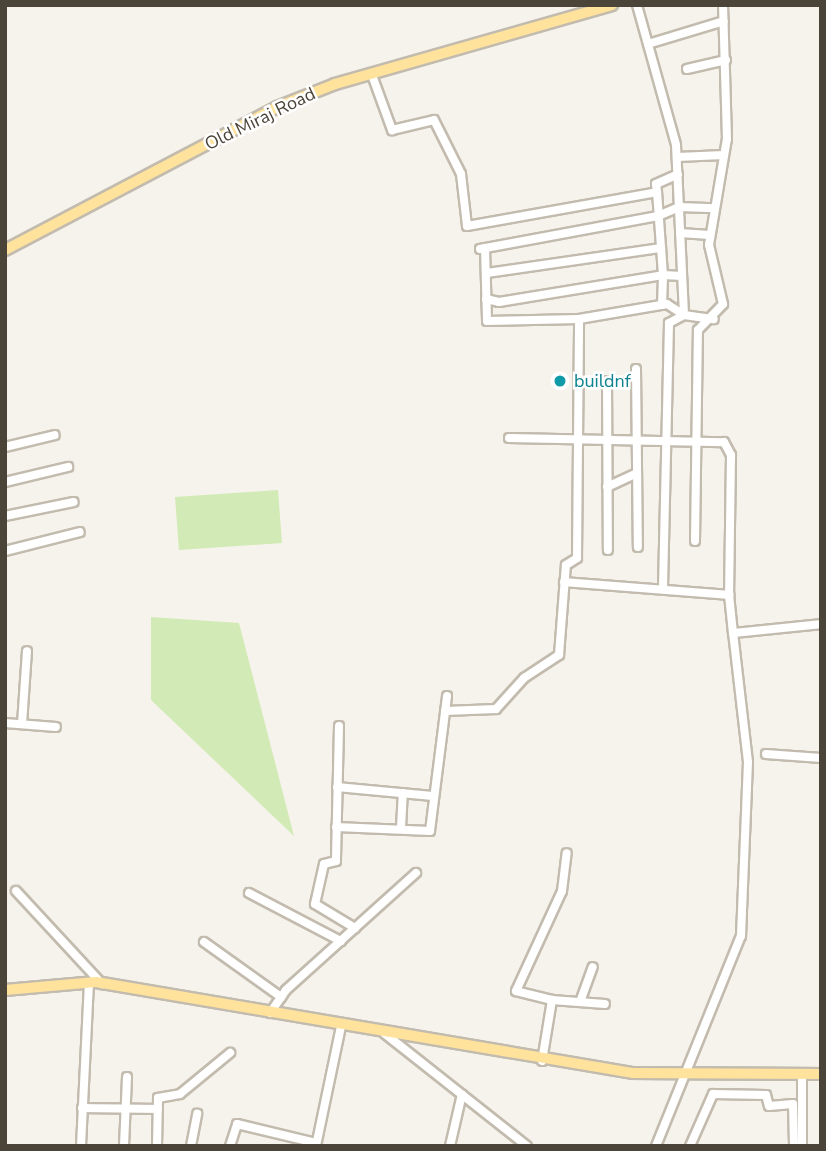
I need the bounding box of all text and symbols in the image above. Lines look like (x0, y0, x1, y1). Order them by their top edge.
street label: Old Miraj Road (201, 83, 319, 155)
place label: buildnf (574, 370, 631, 392)
marker: buildnf (552, 373, 568, 389)

